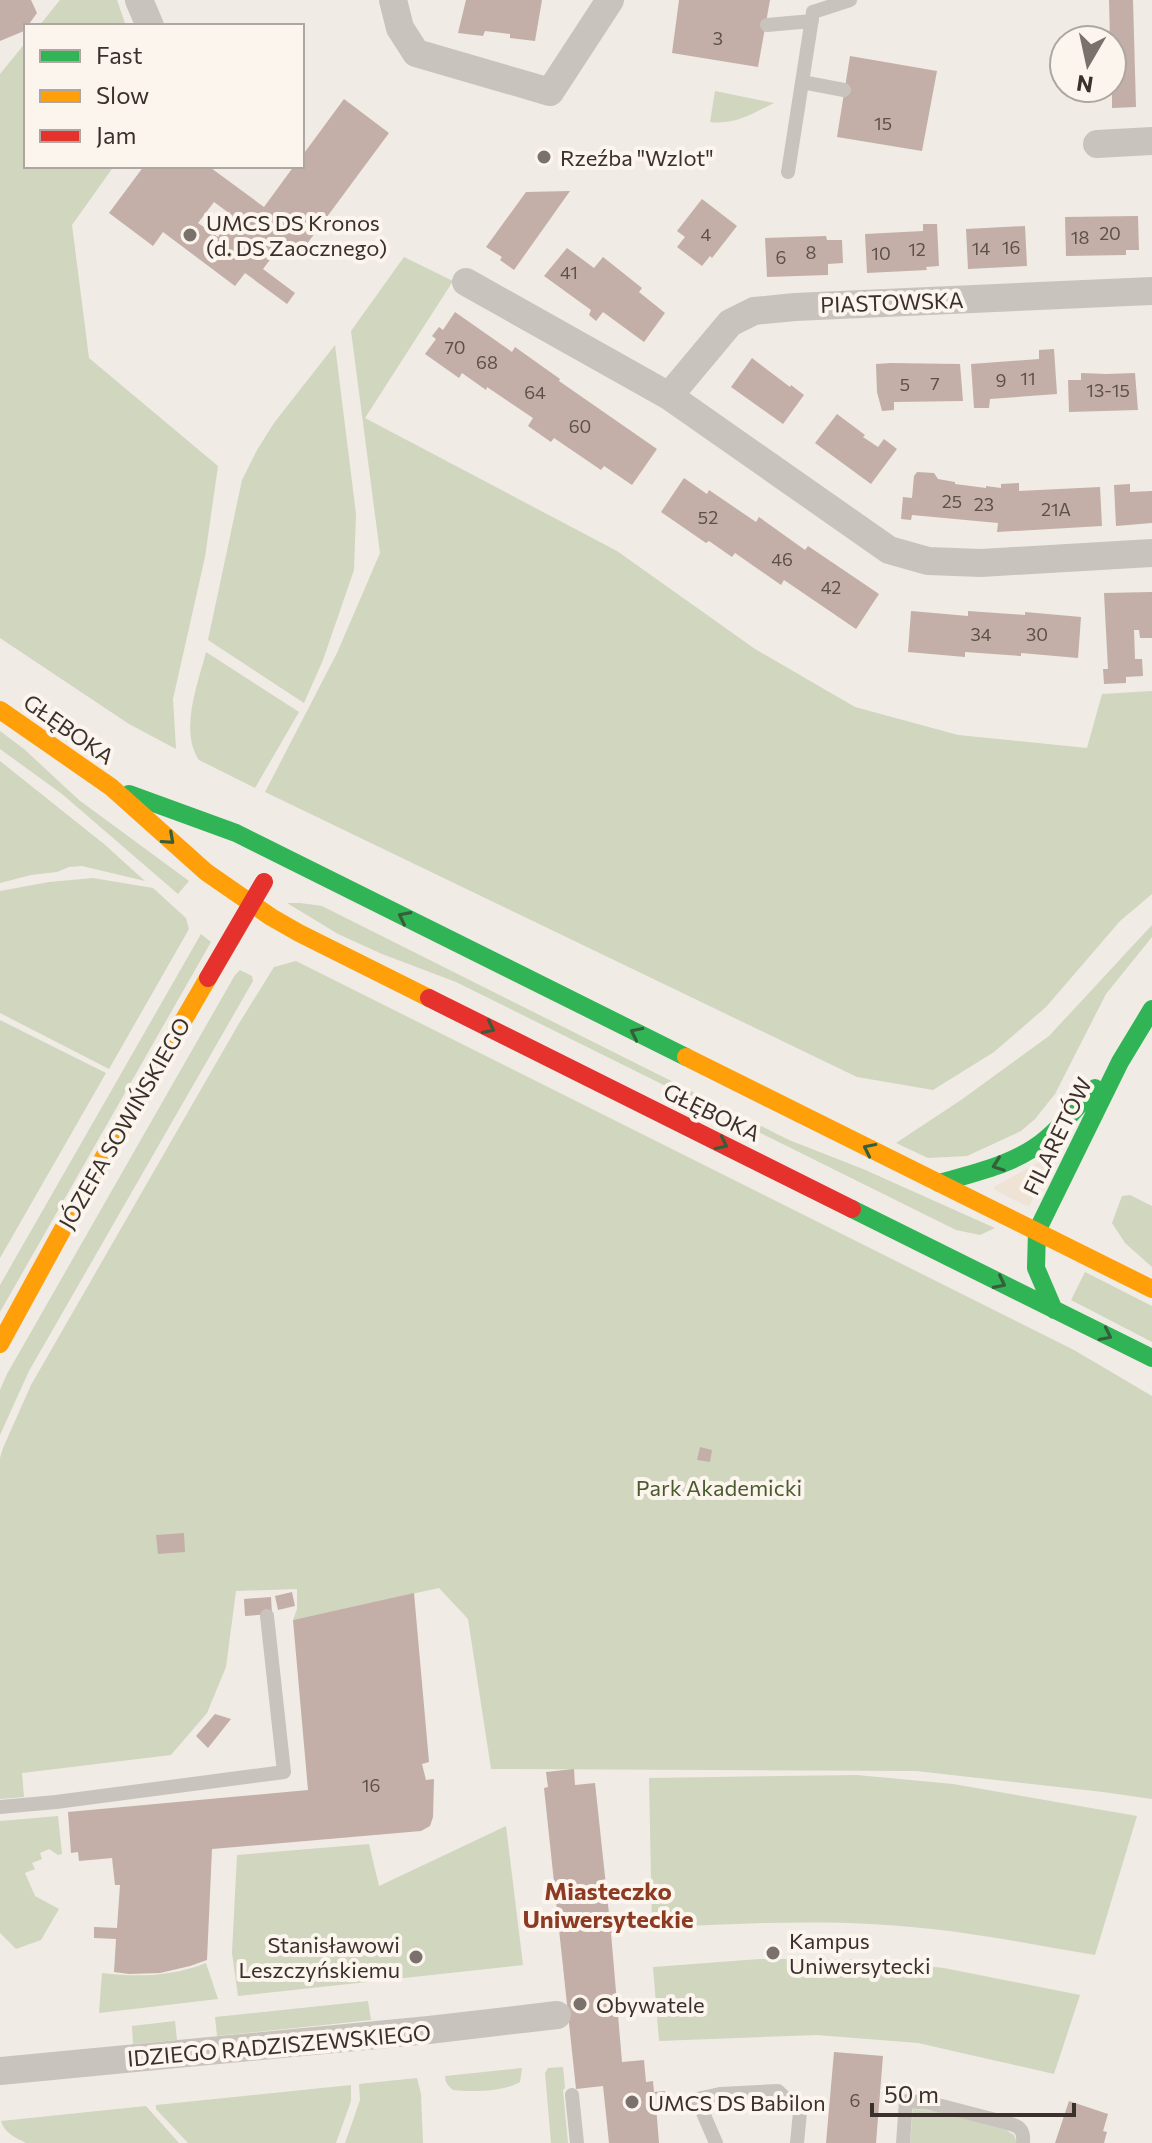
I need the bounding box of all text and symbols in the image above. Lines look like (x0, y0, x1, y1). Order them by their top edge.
legend (24, 24, 304, 168)
north arrow (1048, 24, 1128, 104)
house number: 3 (713, 27, 723, 49)
text: Fast (96, 40, 143, 69)
text: N (1075, 70, 1095, 99)
text: Slow (96, 80, 149, 109)
house number: 15 (874, 112, 892, 134)
text: Jam (96, 120, 136, 149)
place label: Rzeźba "Wzlot" (560, 144, 714, 171)
marker: Rzeźba "Wzlot" (535, 148, 553, 166)
place label: UMCS DS Kronos (d. DS Zaocznego) (206, 209, 387, 261)
house number: 20 (1099, 222, 1121, 244)
house number: 4 (701, 223, 712, 245)
marker: UMCS DS Kronos (d. DS Zaocznego) (181, 226, 199, 244)
house number: 18 (1071, 226, 1089, 248)
house number: 16 (1002, 236, 1020, 258)
house number: 14 (972, 237, 990, 259)
house number: 12 (908, 238, 926, 260)
house number: 8 (806, 241, 817, 263)
house number: 10 (871, 242, 891, 264)
house number: 6 (776, 246, 786, 268)
house number: 41 (560, 261, 578, 283)
street label: PIASTOWSKA (820, 286, 964, 318)
house number: 70 (444, 336, 466, 358)
house number: 68 (476, 351, 498, 373)
house number: 11 (1020, 367, 1036, 389)
house number: 9 (996, 369, 1006, 391)
house number: 7 (930, 372, 940, 394)
house number: 5 (900, 373, 910, 395)
house number: 13-15 (1086, 379, 1130, 401)
house number: 64 (524, 381, 546, 403)
house number: 60 (569, 415, 591, 437)
house number: 25 (942, 490, 962, 512)
house number: 23 (974, 493, 994, 515)
house number: 21A (1041, 498, 1071, 520)
house number: 52 (698, 506, 718, 528)
house number: 46 (771, 548, 793, 570)
house number: 42 (821, 576, 841, 598)
house number: 34 (970, 623, 992, 645)
house number: 30 (1026, 623, 1048, 645)
street label: GŁĘBOKA (19, 688, 119, 770)
one-way arrow (159, 829, 174, 844)
one-way arrow (397, 911, 412, 927)
street label: JÓZEFA SOWIŃSKIEGO (52, 1013, 196, 1233)
one-way arrow (481, 1018, 496, 1034)
one-way arrow (630, 1027, 645, 1043)
street label: FILARETÓW (1017, 1073, 1097, 1199)
street label: GŁĘBOKA (659, 1077, 765, 1147)
one-way arrow (713, 1134, 728, 1150)
one-way arrow (863, 1143, 878, 1159)
one-way arrow (992, 1156, 1006, 1172)
one-way arrow (991, 1273, 1006, 1288)
one-way arrow (1097, 1325, 1112, 1341)
park label: Park Akademicki (636, 1474, 802, 1501)
house number: 16 (362, 1774, 380, 1796)
district label: Miasteczko Uniwersyteckie (522, 1876, 694, 1933)
place label: Kampus Uniwersytecki (789, 1927, 931, 1979)
place label: Stanisławowi Leszczyńskiemu (238, 1931, 400, 1983)
marker: Kampus Uniwersytecki (764, 1944, 782, 1962)
marker: Stanisławowi Leszczyńskiemu (407, 1948, 425, 1966)
place label: Obywatele (596, 1991, 705, 2018)
marker: Obywatele (571, 1995, 589, 2013)
street label: IDZIEGO RADZISZEWSKIEGO (126, 2018, 432, 2072)
scale bar (872, 2067, 1074, 2117)
text: 50 m (884, 2079, 939, 2108)
place label: UMCS DS Babilon (648, 2089, 826, 2116)
house number: 6 (850, 2089, 860, 2111)
marker: UMCS DS Babilon (623, 2093, 641, 2111)

